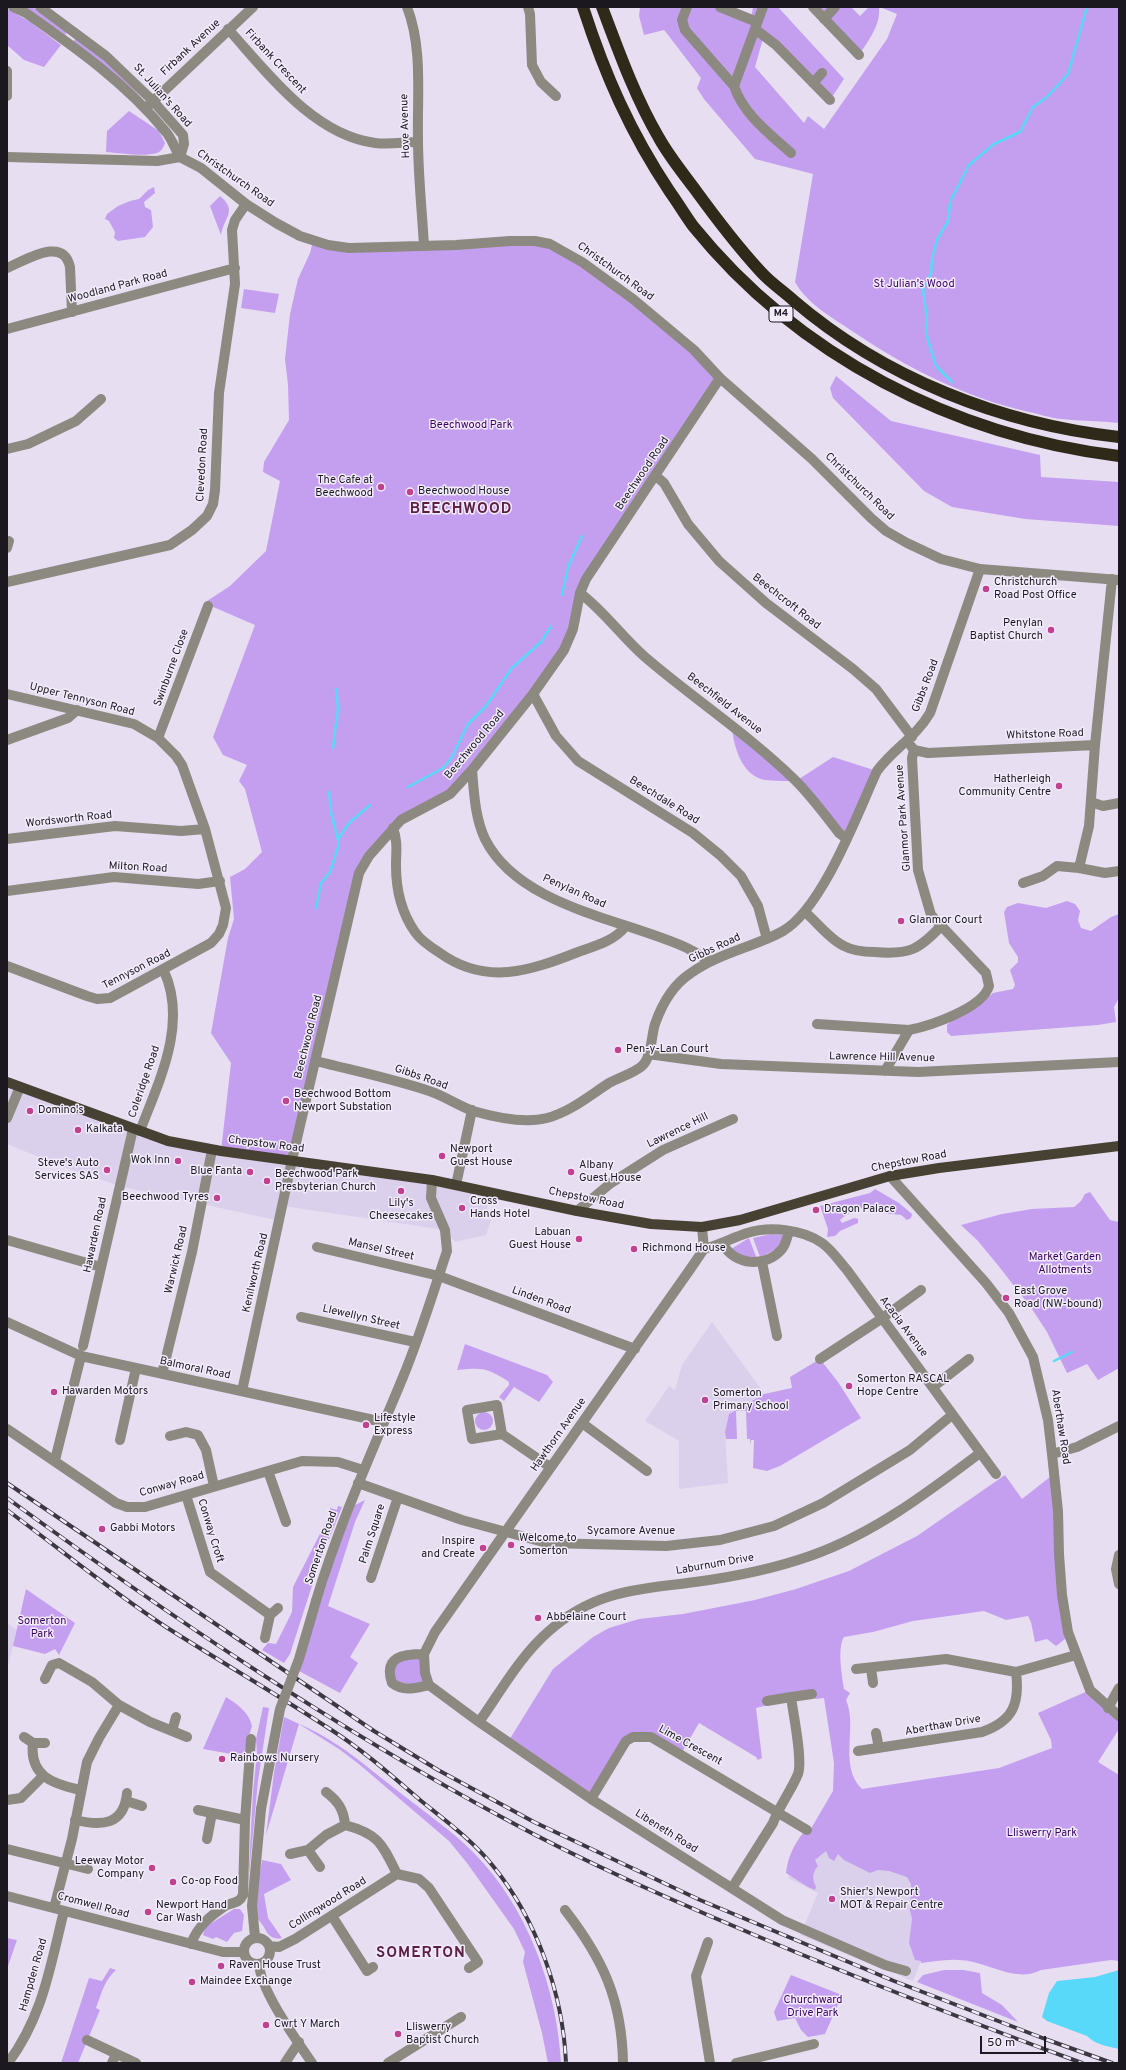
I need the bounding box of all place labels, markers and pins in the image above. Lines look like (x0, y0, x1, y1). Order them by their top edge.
place label: The Cafe at Beechwood (315, 474, 373, 500)
marker: The Cafe at Beechwood (376, 482, 386, 492)
place label: Beechwood House (418, 485, 509, 499)
marker: Beechwood House (405, 487, 415, 497)
place label: Christchurch Road Post Office (994, 576, 1077, 602)
marker: Christchurch Road Post Office (981, 584, 991, 594)
place label: Penylan Baptist Church (970, 617, 1043, 643)
marker: Penylan Baptist Church (1046, 625, 1056, 635)
place label: Hatherleigh Community Centre (958, 773, 1051, 799)
marker: Hatherleigh Community Centre (1054, 781, 1064, 791)
place label: Glanmor Court (909, 914, 982, 928)
marker: Glanmor Court (896, 916, 906, 926)
place label: Pen-y-Lan Court (626, 1043, 709, 1057)
marker: Pen-y-Lan Court (613, 1045, 623, 1055)
place label: Beechwood Bottom Newport Substation (294, 1088, 392, 1114)
marker: Beechwood Bottom Newport Substation (281, 1096, 291, 1106)
place label: Domino's (38, 1104, 84, 1118)
marker: Domino's (25, 1106, 35, 1116)
place label: Kalkata (86, 1123, 123, 1137)
marker: Kalkata (73, 1125, 83, 1135)
place label: Newport Guest House (450, 1143, 512, 1169)
marker: Newport Guest House (437, 1151, 447, 1161)
place label: Wok Inn (131, 1154, 170, 1168)
marker: Wok Inn (173, 1156, 183, 1166)
place label: Steve's Auto Services SAS (35, 1157, 99, 1183)
place label: Albany Guest House (579, 1159, 641, 1185)
marker: Steve's Auto Services SAS (102, 1165, 112, 1175)
place label: Blue Fanta (190, 1165, 242, 1179)
marker: Blue Fanta (245, 1167, 255, 1177)
marker: Albany Guest House (566, 1167, 576, 1177)
place label: Beechwood Park Presbyterian Church (275, 1168, 376, 1194)
marker: Beechwood Park Presbyterian Church (262, 1176, 272, 1186)
marker: Lily's Cheesecakes (396, 1186, 406, 1196)
place label: Beechwood Tyres (122, 1191, 209, 1205)
marker: Beechwood Tyres (212, 1193, 222, 1203)
place label: Cross Hands Hotel (470, 1195, 530, 1221)
place label: Lily's Cheesecakes (369, 1197, 433, 1223)
marker: Cross Hands Hotel (457, 1203, 467, 1213)
place label: Dragon Palace (824, 1203, 895, 1217)
marker: Dragon Palace (811, 1205, 821, 1215)
place label: Labuan Guest House (509, 1226, 571, 1252)
marker: Labuan Guest House (574, 1234, 584, 1244)
place label: Richmond House (642, 1242, 726, 1256)
marker: Richmond House (629, 1244, 639, 1254)
place label: East Grove Road (NW-bound) (1014, 1285, 1102, 1311)
marker: East Grove Road (NW-bound) (1001, 1293, 1011, 1303)
place label: Somerton RASCAL Hope Centre (857, 1373, 950, 1399)
marker: Somerton RASCAL Hope Centre (844, 1381, 854, 1391)
place label: Hawarden Motors (62, 1385, 148, 1399)
marker: Hawarden Motors (49, 1387, 59, 1397)
place label: Somerton Primary School (713, 1387, 789, 1413)
marker: Somerton Primary School (700, 1395, 710, 1405)
place label: Lifestyle Express (374, 1412, 416, 1438)
marker: Lifestyle Express (361, 1420, 371, 1430)
place label: Gabbi Motors (110, 1522, 175, 1536)
marker: Gabbi Motors (97, 1524, 107, 1534)
place label: Welcome to Somerton (519, 1532, 577, 1558)
place label: Inspire and Create (421, 1535, 475, 1561)
marker: Welcome to Somerton (506, 1540, 516, 1550)
marker: Inspire and Create (478, 1543, 488, 1553)
place label: Abbelaine Court (546, 1611, 626, 1625)
marker: Abbelaine Court (533, 1613, 543, 1623)
place label: Rainbows Nursery (230, 1752, 319, 1766)
marker: Rainbows Nursery (217, 1754, 227, 1764)
place label: Leeway Motor Company (75, 1855, 144, 1881)
marker: Leeway Motor Company (147, 1863, 157, 1873)
place label: Co-op Food (181, 1875, 238, 1889)
marker: Co-op Food (168, 1877, 178, 1887)
place label: Shier's Newport MOT & Repair Centre (840, 1886, 943, 1912)
marker: Shier's Newport MOT & Repair Centre (827, 1894, 837, 1904)
place label: Newport Hand Car Wash (156, 1899, 227, 1925)
marker: Newport Hand Car Wash (143, 1907, 153, 1917)
place label: Raven House Trust (229, 1959, 321, 1973)
marker: Raven House Trust (216, 1961, 226, 1971)
place label: Maindee Exchange (200, 1975, 292, 1989)
marker: Maindee Exchange (187, 1977, 197, 1987)
place label: Cwrt Y March (274, 2018, 340, 2032)
marker: Cwrt Y March (261, 2020, 271, 2030)
place label: Lliswerry Baptist Church (406, 2021, 479, 2047)
marker: Lliswerry Baptist Church (393, 2029, 403, 2039)

